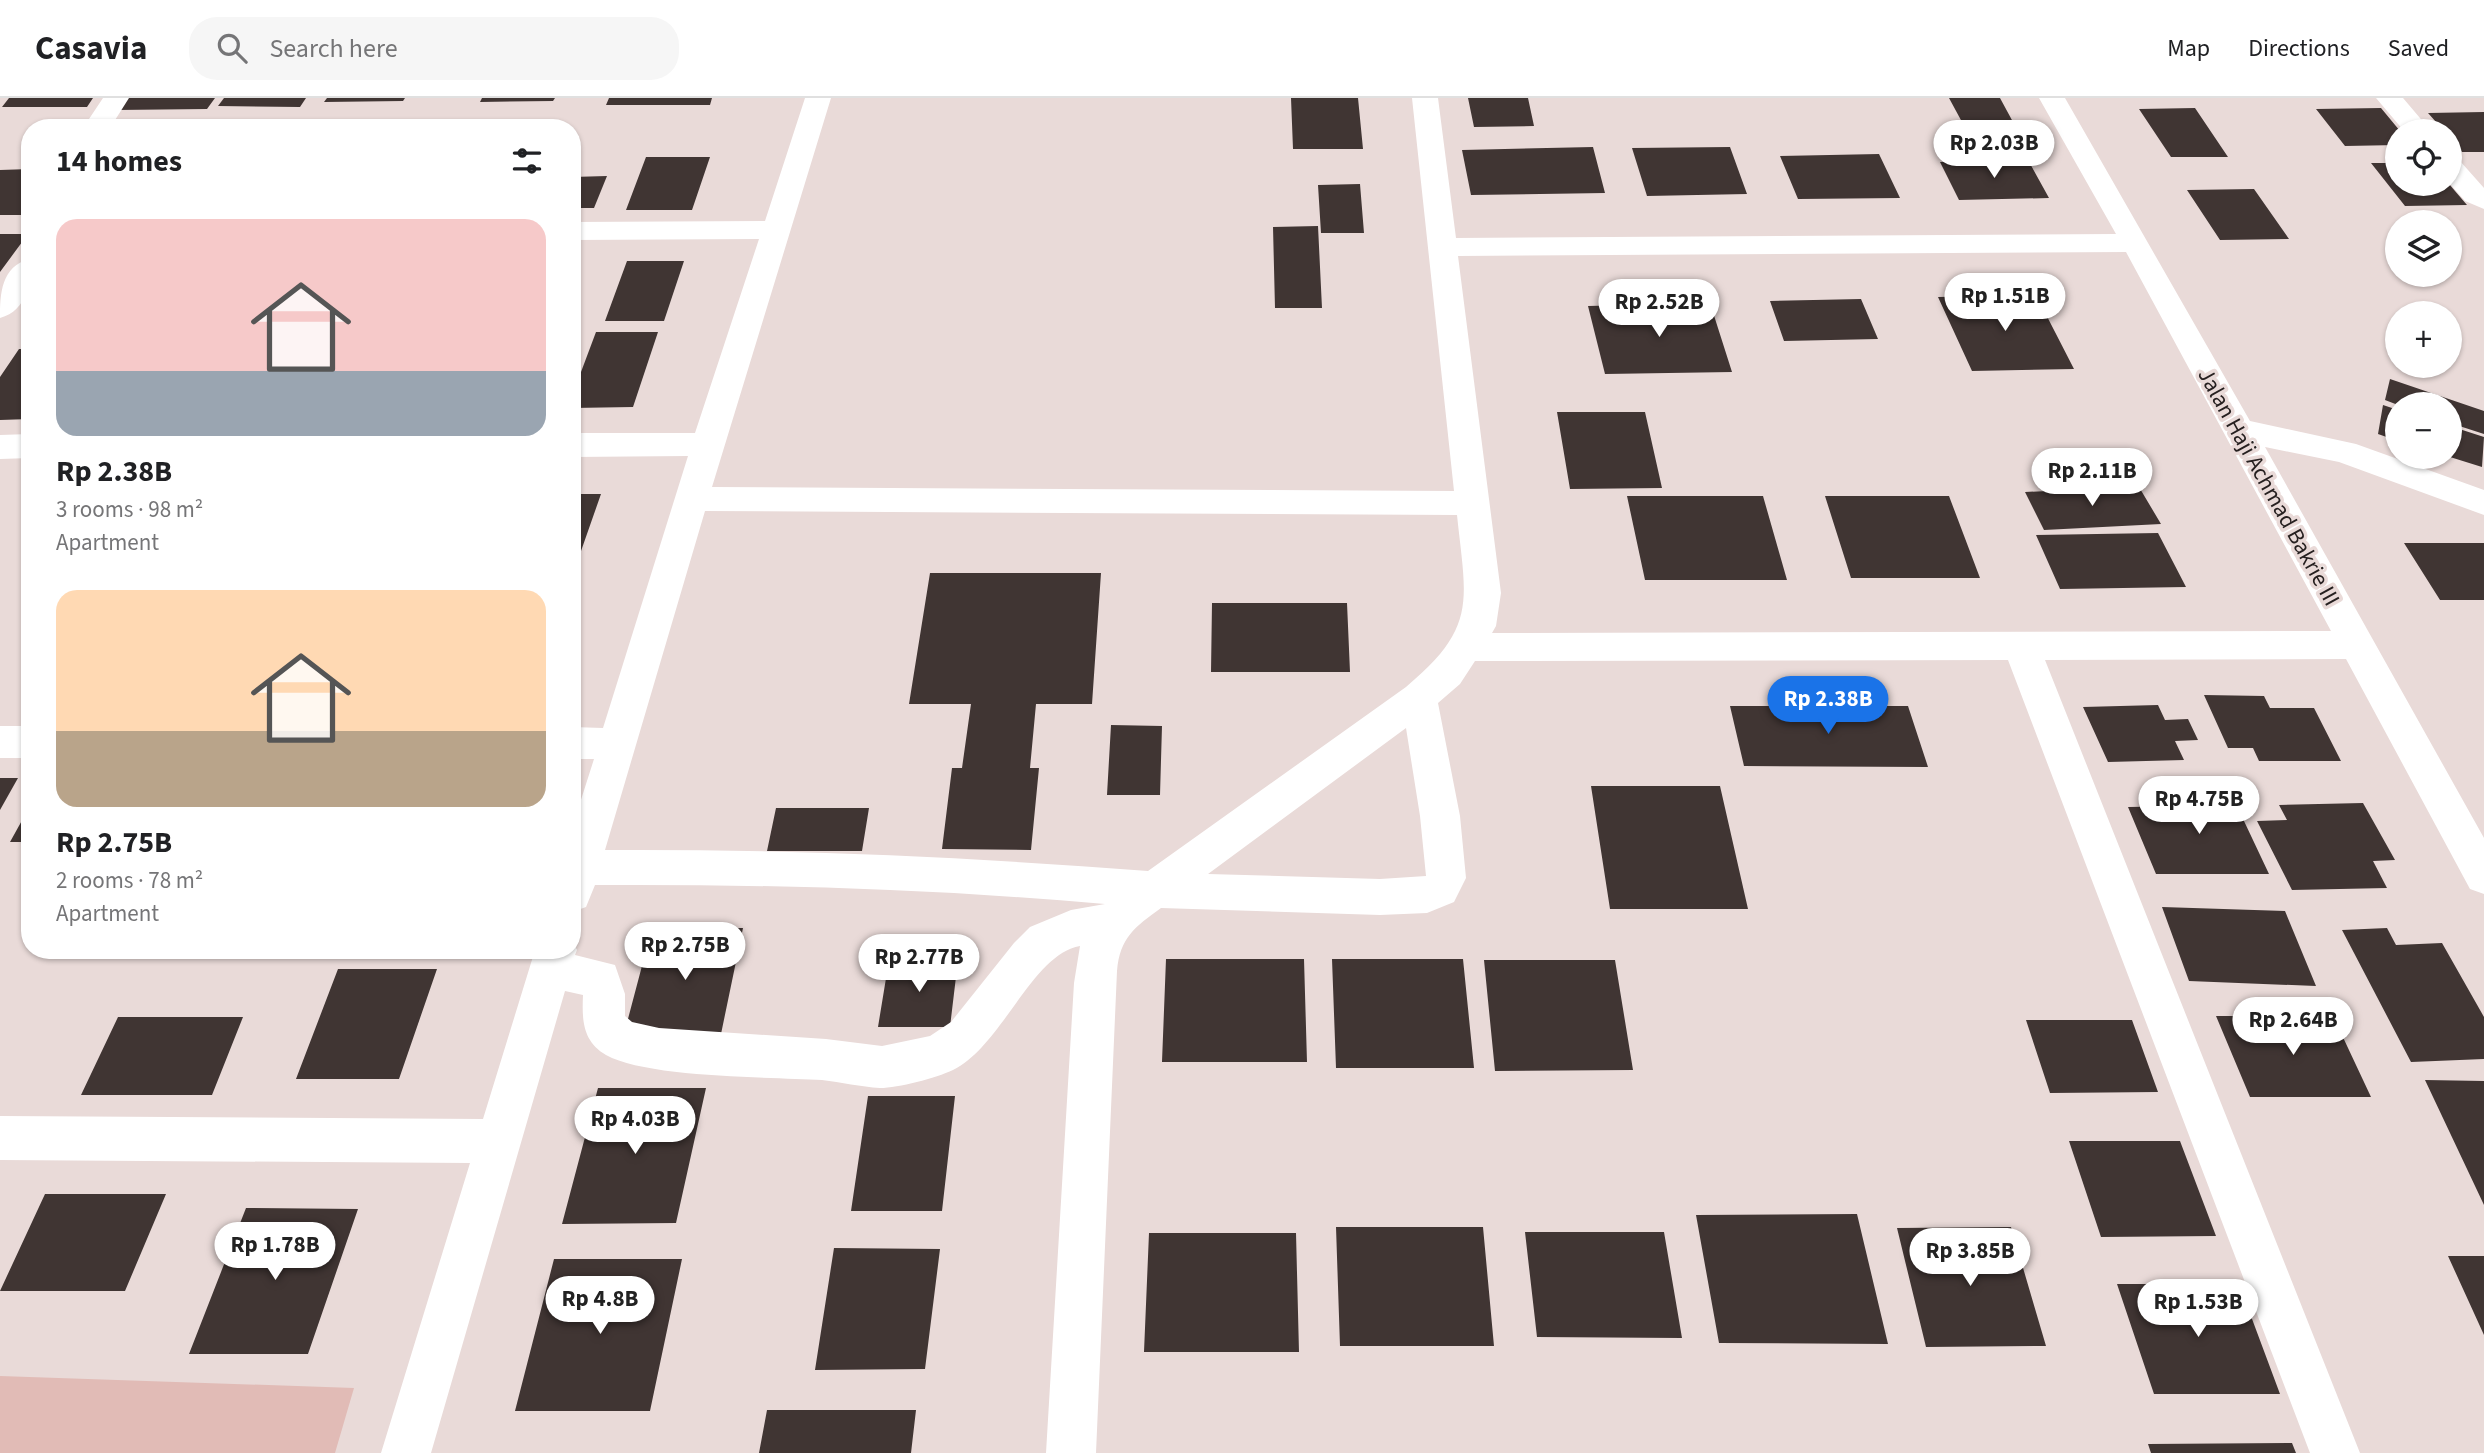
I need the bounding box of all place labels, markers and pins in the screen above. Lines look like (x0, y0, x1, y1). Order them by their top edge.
pin: Rp 2.03B (1922, 120, 2066, 180)
pin: Rp 1.51B (1933, 274, 2077, 333)
pin: Rp 2.52B (1587, 280, 1731, 339)
pin: Rp 2.11B (2020, 448, 2164, 508)
pin: Rp 2.38B (1756, 676, 1900, 736)
pin: Rp 4.75B (2127, 776, 2271, 836)
pin: Rp 2.75B (613, 922, 757, 982)
pin: Rp 2.77B (847, 934, 991, 994)
pin: Rp 2.64B (2221, 998, 2365, 1057)
pin: Rp 4.03B (563, 1096, 707, 1156)
pin: Rp 1.78B (203, 1222, 347, 1282)
pin: Rp 3.85B (1898, 1228, 2042, 1288)
pin: Rp 4.8B (535, 1276, 665, 1336)
pin: Rp 1.53B (2126, 1280, 2270, 1339)

